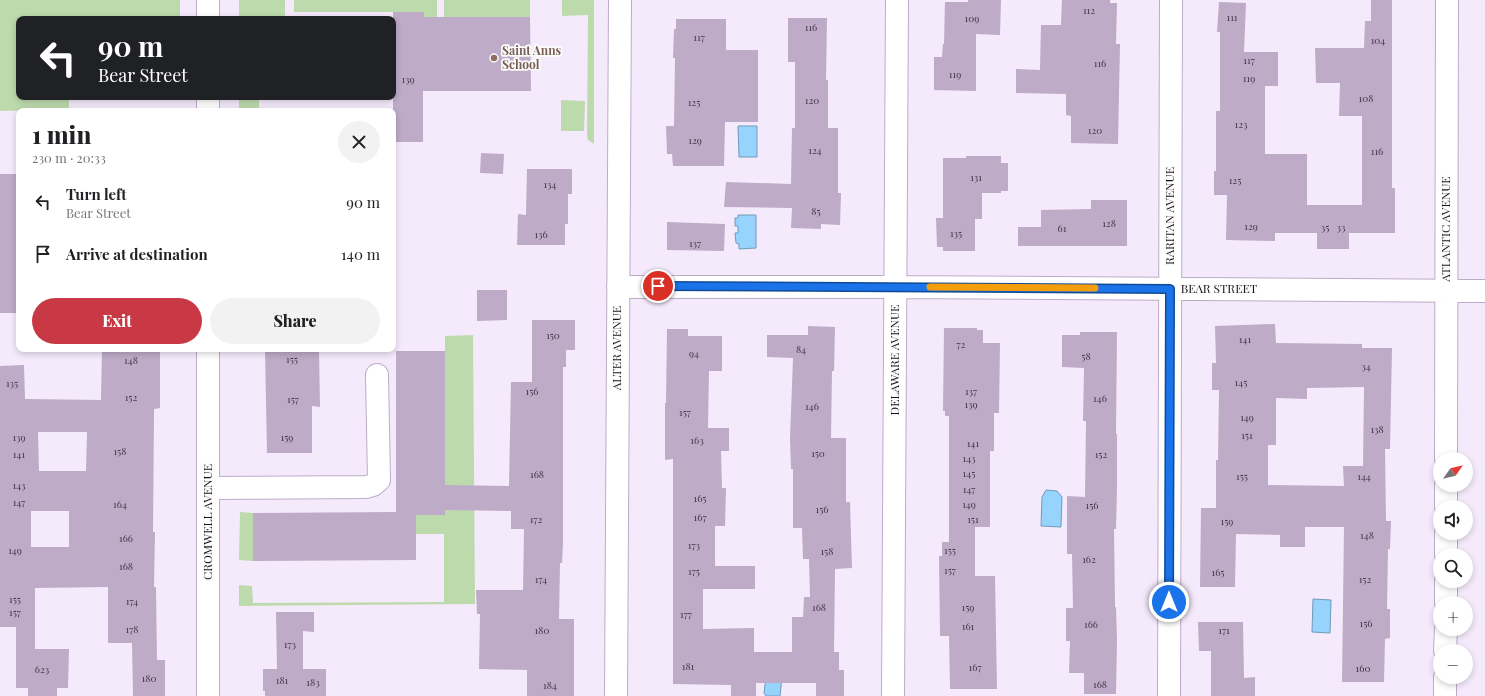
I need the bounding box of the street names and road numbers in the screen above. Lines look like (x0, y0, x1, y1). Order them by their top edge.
street label: RARITAN AVENUE (1161, 167, 1177, 265)
street label: ATLANTIC AVENUE (1437, 176, 1453, 283)
street label: BEAR STREET (1181, 280, 1258, 296)
street label: DELAWARE AVENUE (886, 305, 902, 415)
street label: ALTER AVENUE (608, 306, 624, 391)
street label: CROMWELL AVENUE (199, 464, 215, 580)

